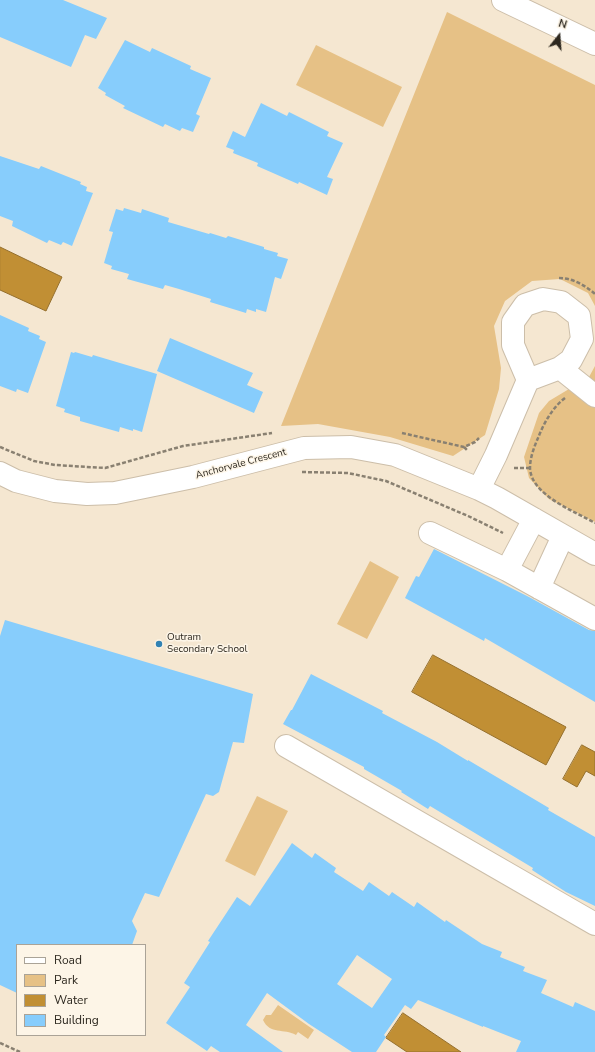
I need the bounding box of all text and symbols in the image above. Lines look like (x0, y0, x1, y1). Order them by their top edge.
north arrow (539, 16, 579, 56)
text: N (557, 16, 569, 32)
street label: Anchorvale Crescent (194, 446, 288, 482)
place label: Outram Secondary School (167, 632, 247, 656)
marker: Outram Secondary School (154, 639, 164, 649)
legend (16, 944, 146, 1036)
text: Road (54, 952, 82, 968)
text: Park (54, 972, 78, 988)
text: Water (54, 992, 88, 1008)
text: Building (54, 1012, 99, 1028)

